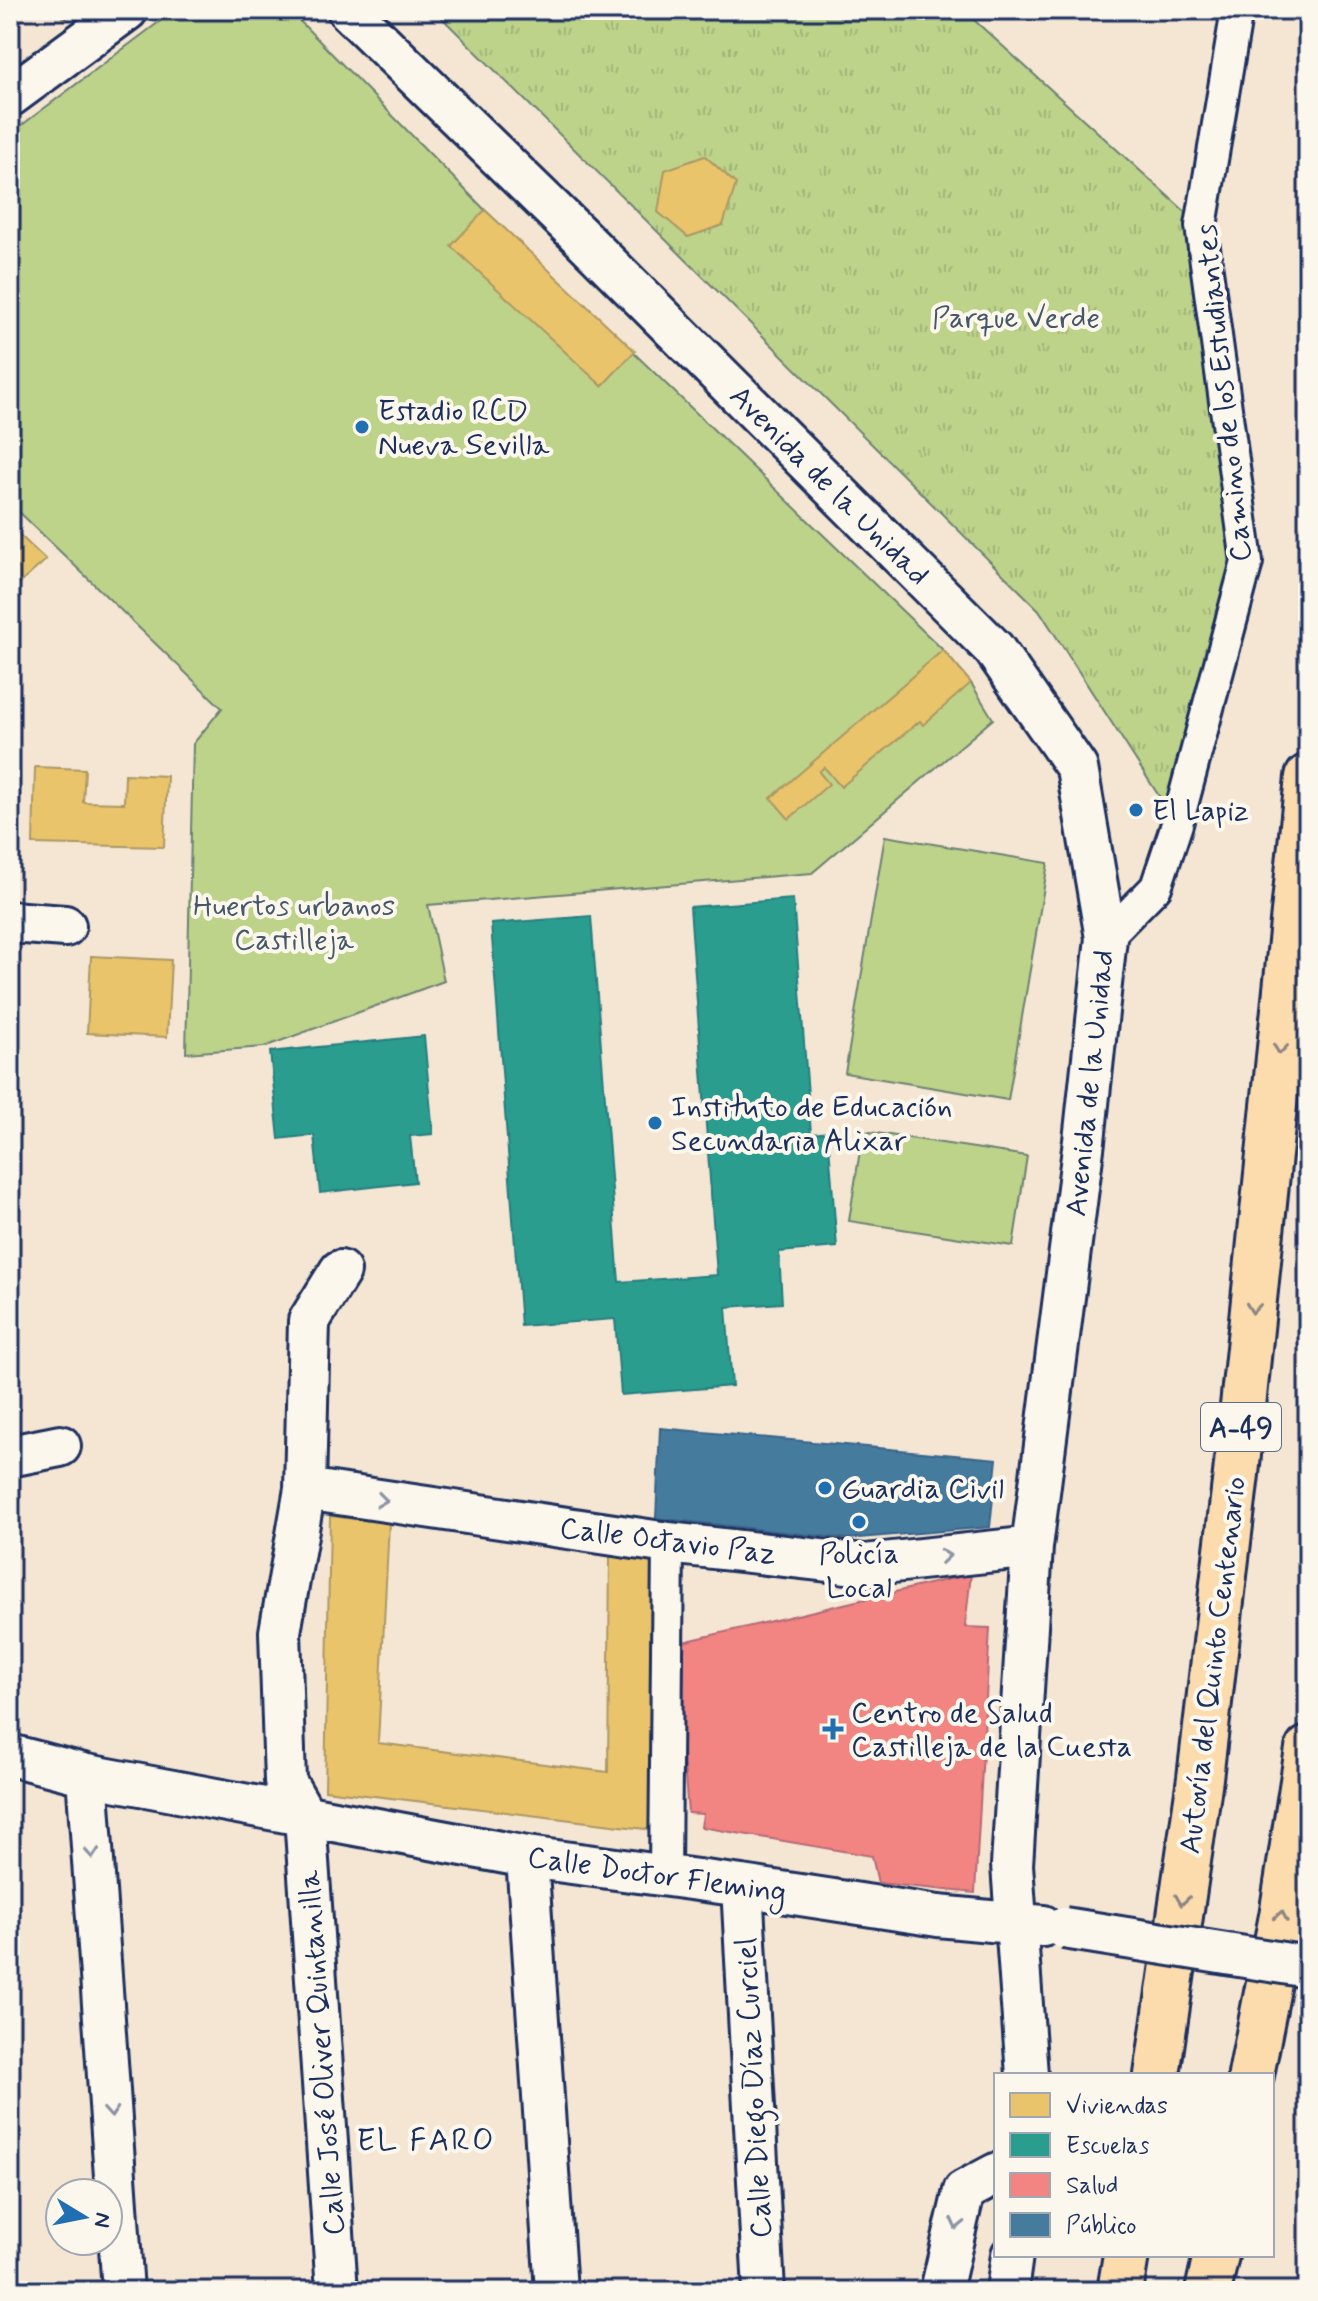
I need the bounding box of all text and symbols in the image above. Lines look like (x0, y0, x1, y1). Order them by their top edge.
street label: Camino de los Estudiantes (1187, 222, 1262, 564)
park label: Parque Verde (932, 299, 1100, 338)
street label: Avenida de la Unidad (720, 378, 937, 595)
place label: Estadio RCD Nueva Sevilla (378, 392, 551, 465)
marker: Estadio RCD Nueva Sevilla (353, 418, 371, 436)
place label: El Lapiz (1152, 792, 1249, 831)
marker: El Lapiz (1127, 801, 1145, 819)
park label: Huertos urbanos Castilleja (193, 887, 395, 960)
street label: Avenida de la Unidad (1057, 948, 1124, 1218)
one-way arrow (1272, 1043, 1289, 1056)
place label: Instituto de Educación Secundaria Alixar (671, 1088, 952, 1161)
marker: Instituto de Educación Secundaria Alixar (646, 1114, 664, 1132)
one-way arrow (1245, 1302, 1262, 1315)
road number: A-49 (1201, 1403, 1281, 1451)
place label: Guardia Civil (841, 1470, 1004, 1509)
street label: Autovía del Quinto Centenario (1171, 1474, 1256, 1856)
marker: Guardia Civil (816, 1479, 834, 1497)
one-way arrow (375, 1491, 389, 1508)
street label: Calle Octavio Paz (557, 1509, 778, 1574)
marker: Policía Local (850, 1513, 868, 1531)
place label: Policía Local (819, 1535, 899, 1608)
one-way arrow (939, 1548, 952, 1565)
place label: Centro de Salud Castilleja de la Cuesta (851, 1694, 1132, 1767)
marker: Centro de Salud Castilleja de la Cuesta (822, 1718, 844, 1740)
street label: Calle Doctor Fleming (525, 1838, 789, 1915)
one-way arrow (83, 1847, 100, 1860)
street label: Calle José Oliver Quintanilla (290, 1868, 355, 2237)
one-way arrow (1174, 1894, 1191, 1907)
one-way arrow (1272, 1909, 1289, 1923)
street label: Calle Diego Díaz Curciel (727, 1937, 785, 2239)
legend (994, 2073, 1274, 2257)
text: Viviendas (1066, 2091, 1168, 2122)
one-way arrow (102, 2106, 119, 2119)
district label: EL FARO (356, 2120, 496, 2162)
text: Escuelas (1066, 2131, 1150, 2162)
text: Salud (1066, 2171, 1118, 2202)
north arrow (44, 2177, 124, 2257)
text: N (87, 2210, 117, 2230)
text: Público (1066, 2211, 1136, 2242)
one-way arrow (949, 2216, 966, 2230)

